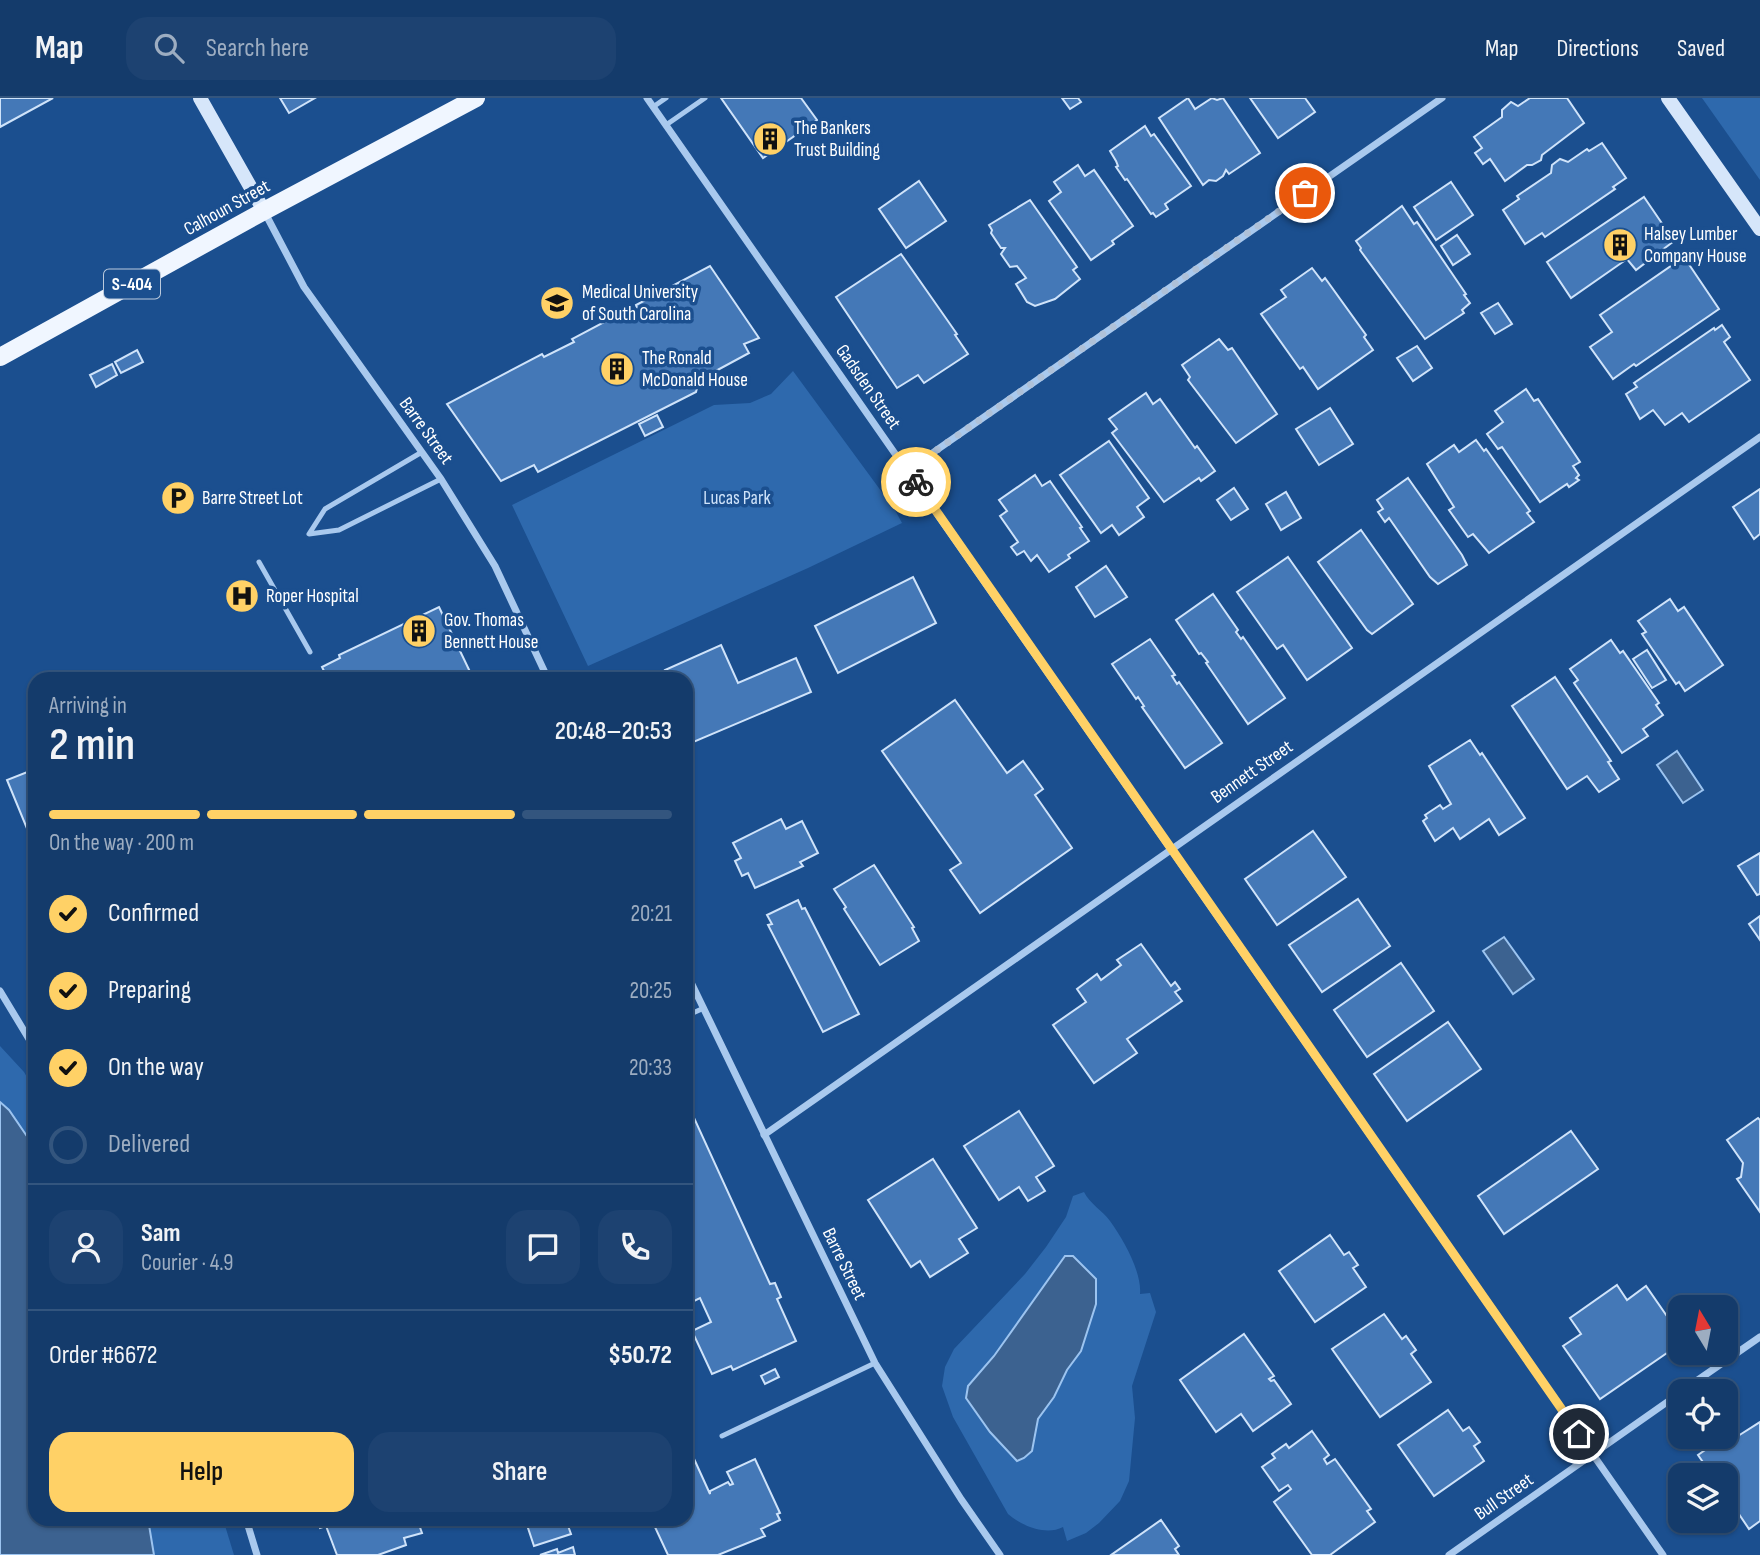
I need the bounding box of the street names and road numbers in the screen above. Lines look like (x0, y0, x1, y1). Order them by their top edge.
street label: Calhoun Street (180, 175, 274, 241)
road number: S-404 (104, 270, 160, 299)
street label: Gadsden Street (830, 340, 906, 434)
street label: Barre Street (394, 393, 458, 469)
street label: Bennett Street (1207, 735, 1298, 809)
street label: Barre Street (817, 1224, 871, 1304)
street label: Bull Street (1470, 1468, 1538, 1526)

